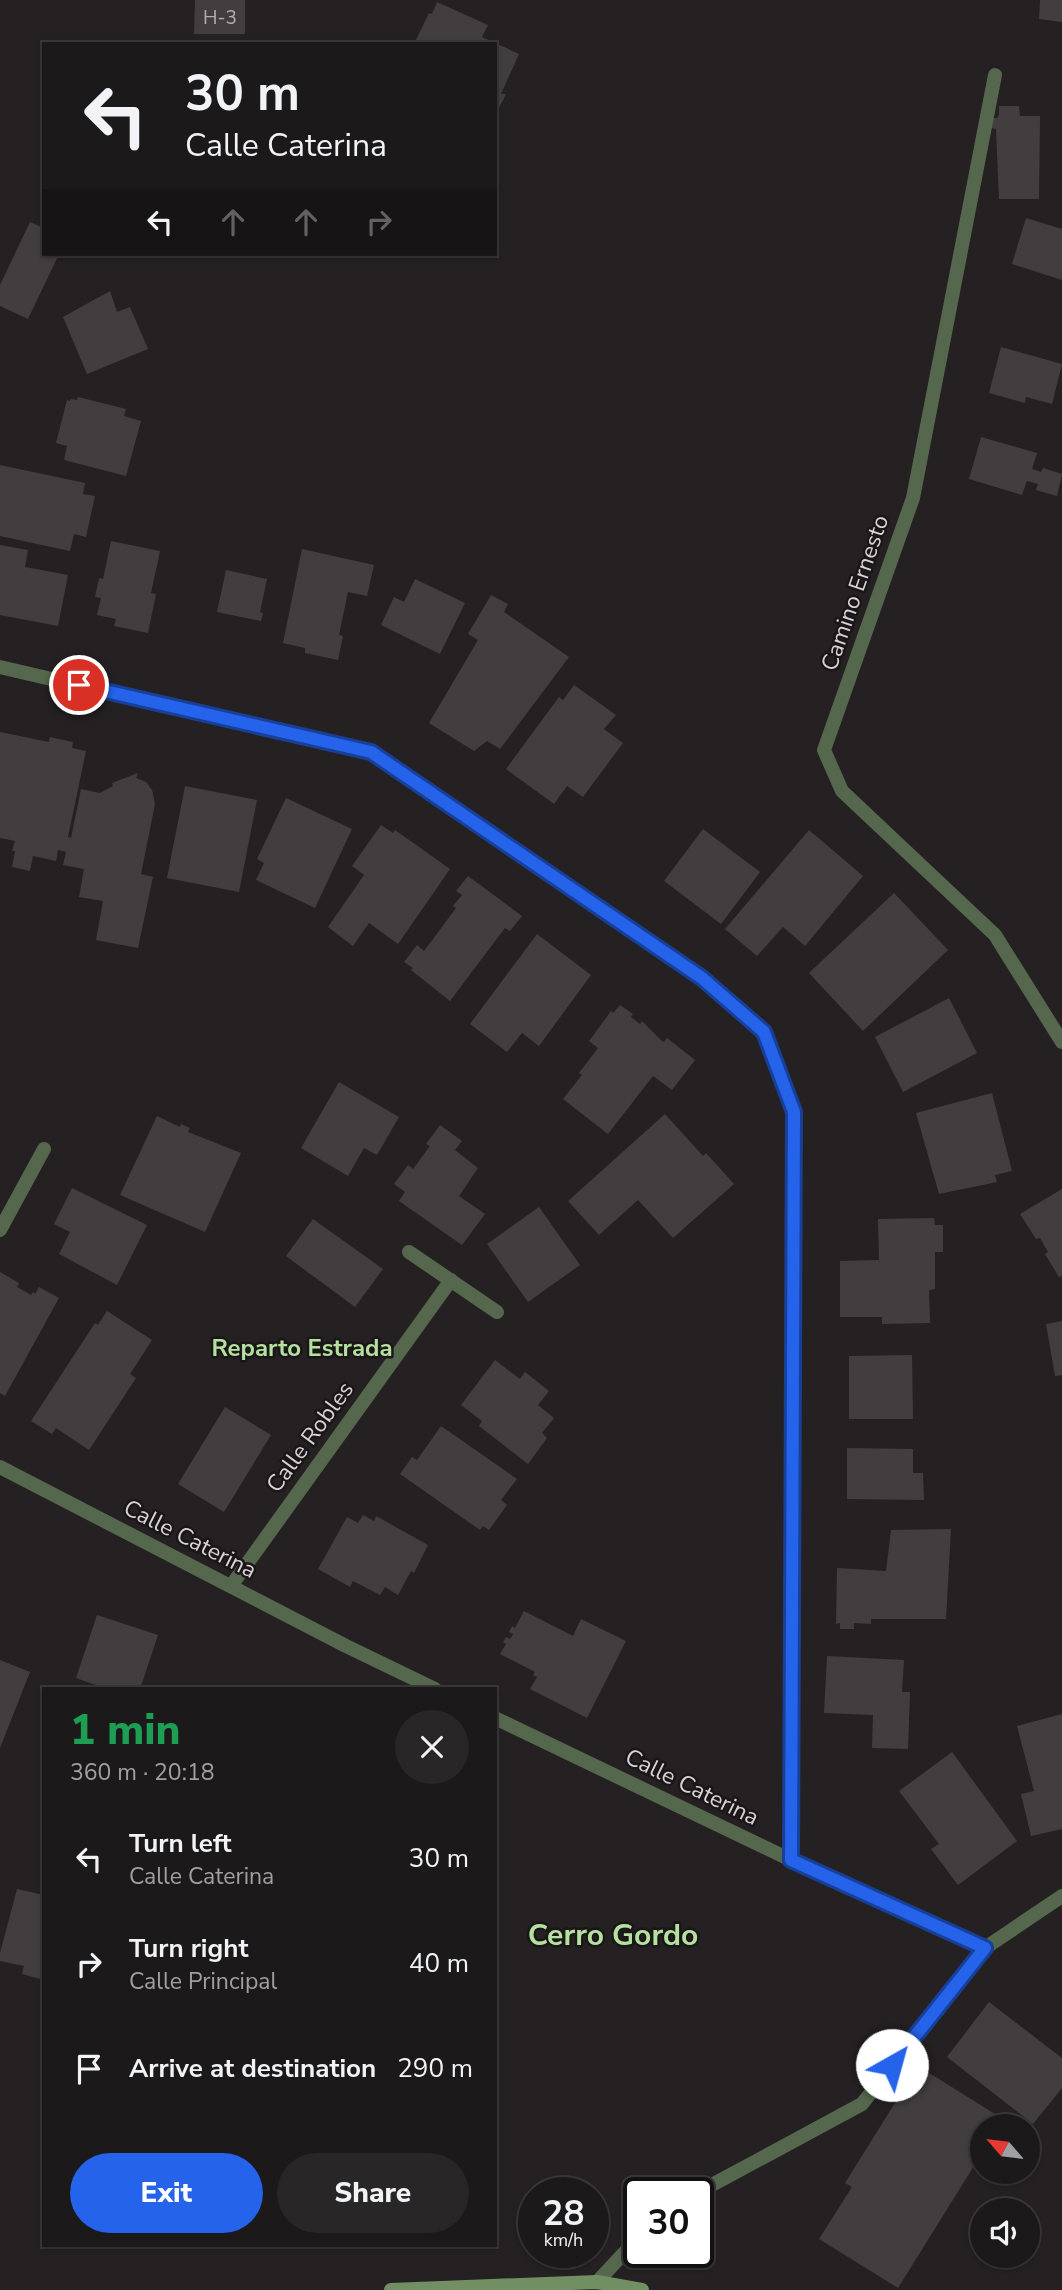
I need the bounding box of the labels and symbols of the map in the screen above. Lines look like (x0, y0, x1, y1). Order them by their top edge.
house number: H-3 (203, 5, 237, 31)
street label: Camino Ernesto (814, 511, 896, 675)
pin (49, 655, 109, 715)
district label: Reparto Estrada (211, 1332, 393, 1364)
street label: Calle Robles (259, 1375, 361, 1499)
street label: Calle Caterina (118, 1492, 262, 1586)
street label: Calle Caterina (620, 1741, 764, 1833)
district label: Cerro Gordo (528, 1915, 698, 1956)
position arrow (855, 2028, 929, 2102)
north arrow (970, 2114, 1040, 2184)
speed limit sign: 30 (623, 2177, 714, 2268)

